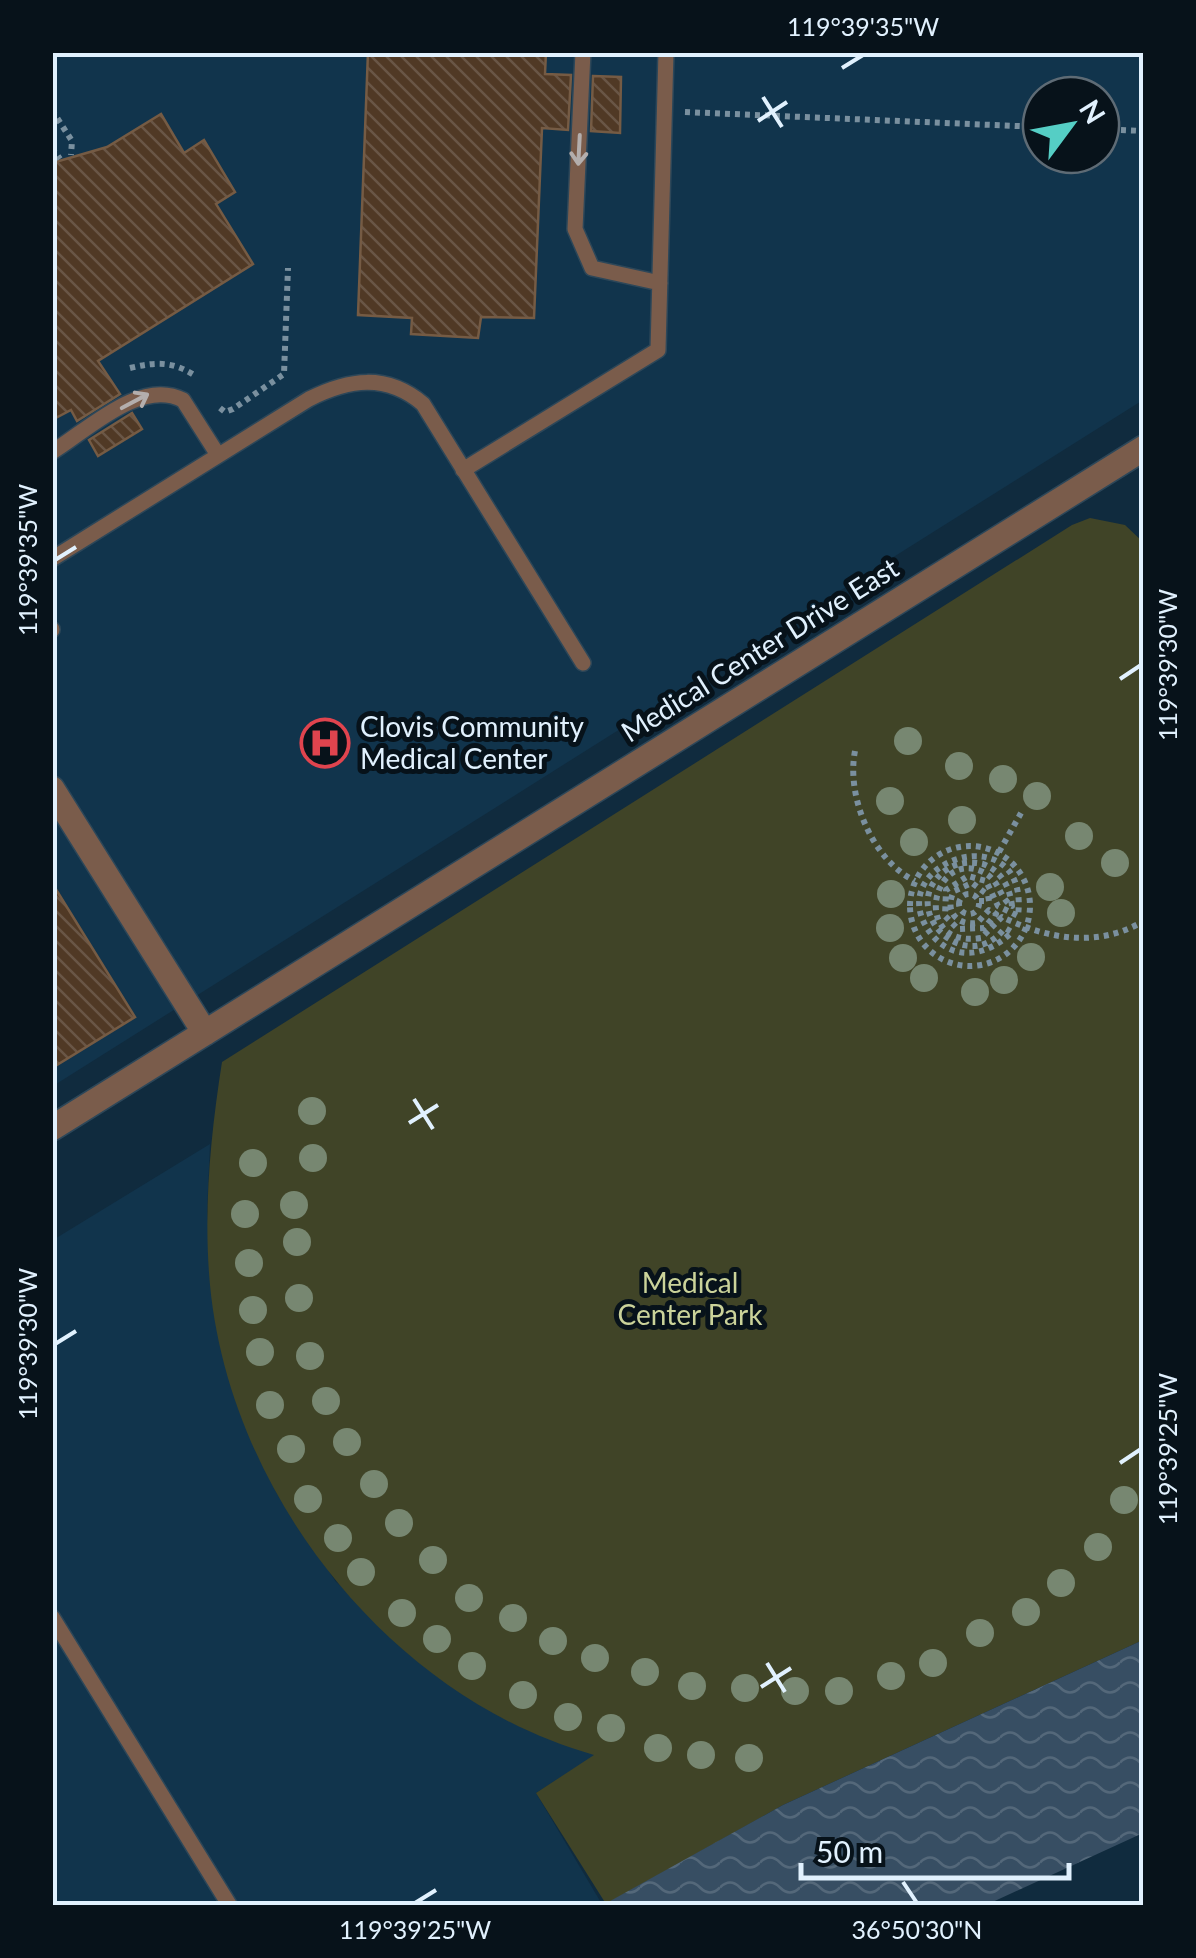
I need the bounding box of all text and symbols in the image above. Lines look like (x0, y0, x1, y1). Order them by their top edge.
text: 119°39'35"W (787, 11, 939, 41)
north arrow (1021, 75, 1121, 175)
text: N (1073, 93, 1113, 129)
one-way arrow (569, 133, 588, 165)
one-way arrow (120, 391, 150, 410)
text: 119°39'35"W (12, 484, 42, 636)
street label: Medical Center Drive East (615, 550, 904, 748)
text: 119°39'30"W (1152, 589, 1182, 741)
place label: Clovis Community Medical Center (360, 709, 585, 775)
hospital icon: Clovis Community Medical Center (299, 717, 351, 769)
park label: Medical Center Park (618, 1265, 763, 1331)
text: 119°39'30"W (12, 1268, 42, 1420)
text: 119°39'25"W (1152, 1373, 1182, 1525)
scale bar (801, 1818, 1068, 1880)
text: 50 m (816, 1833, 883, 1869)
text: 119°39'25"W (339, 1914, 491, 1944)
text: 36°50'30"N (852, 1914, 982, 1944)

